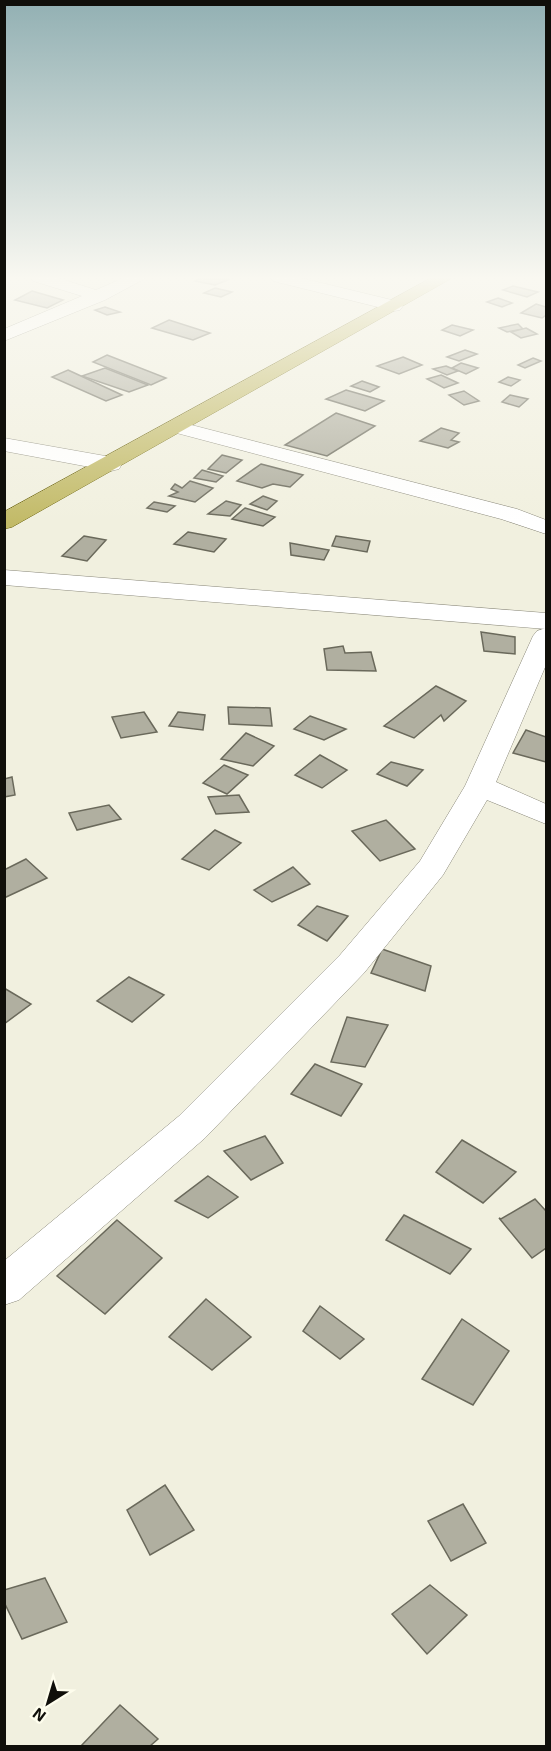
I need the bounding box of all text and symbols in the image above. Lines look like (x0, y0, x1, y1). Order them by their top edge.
north arrow (18, 1673, 78, 1733)
text: N (28, 1704, 49, 1726)

